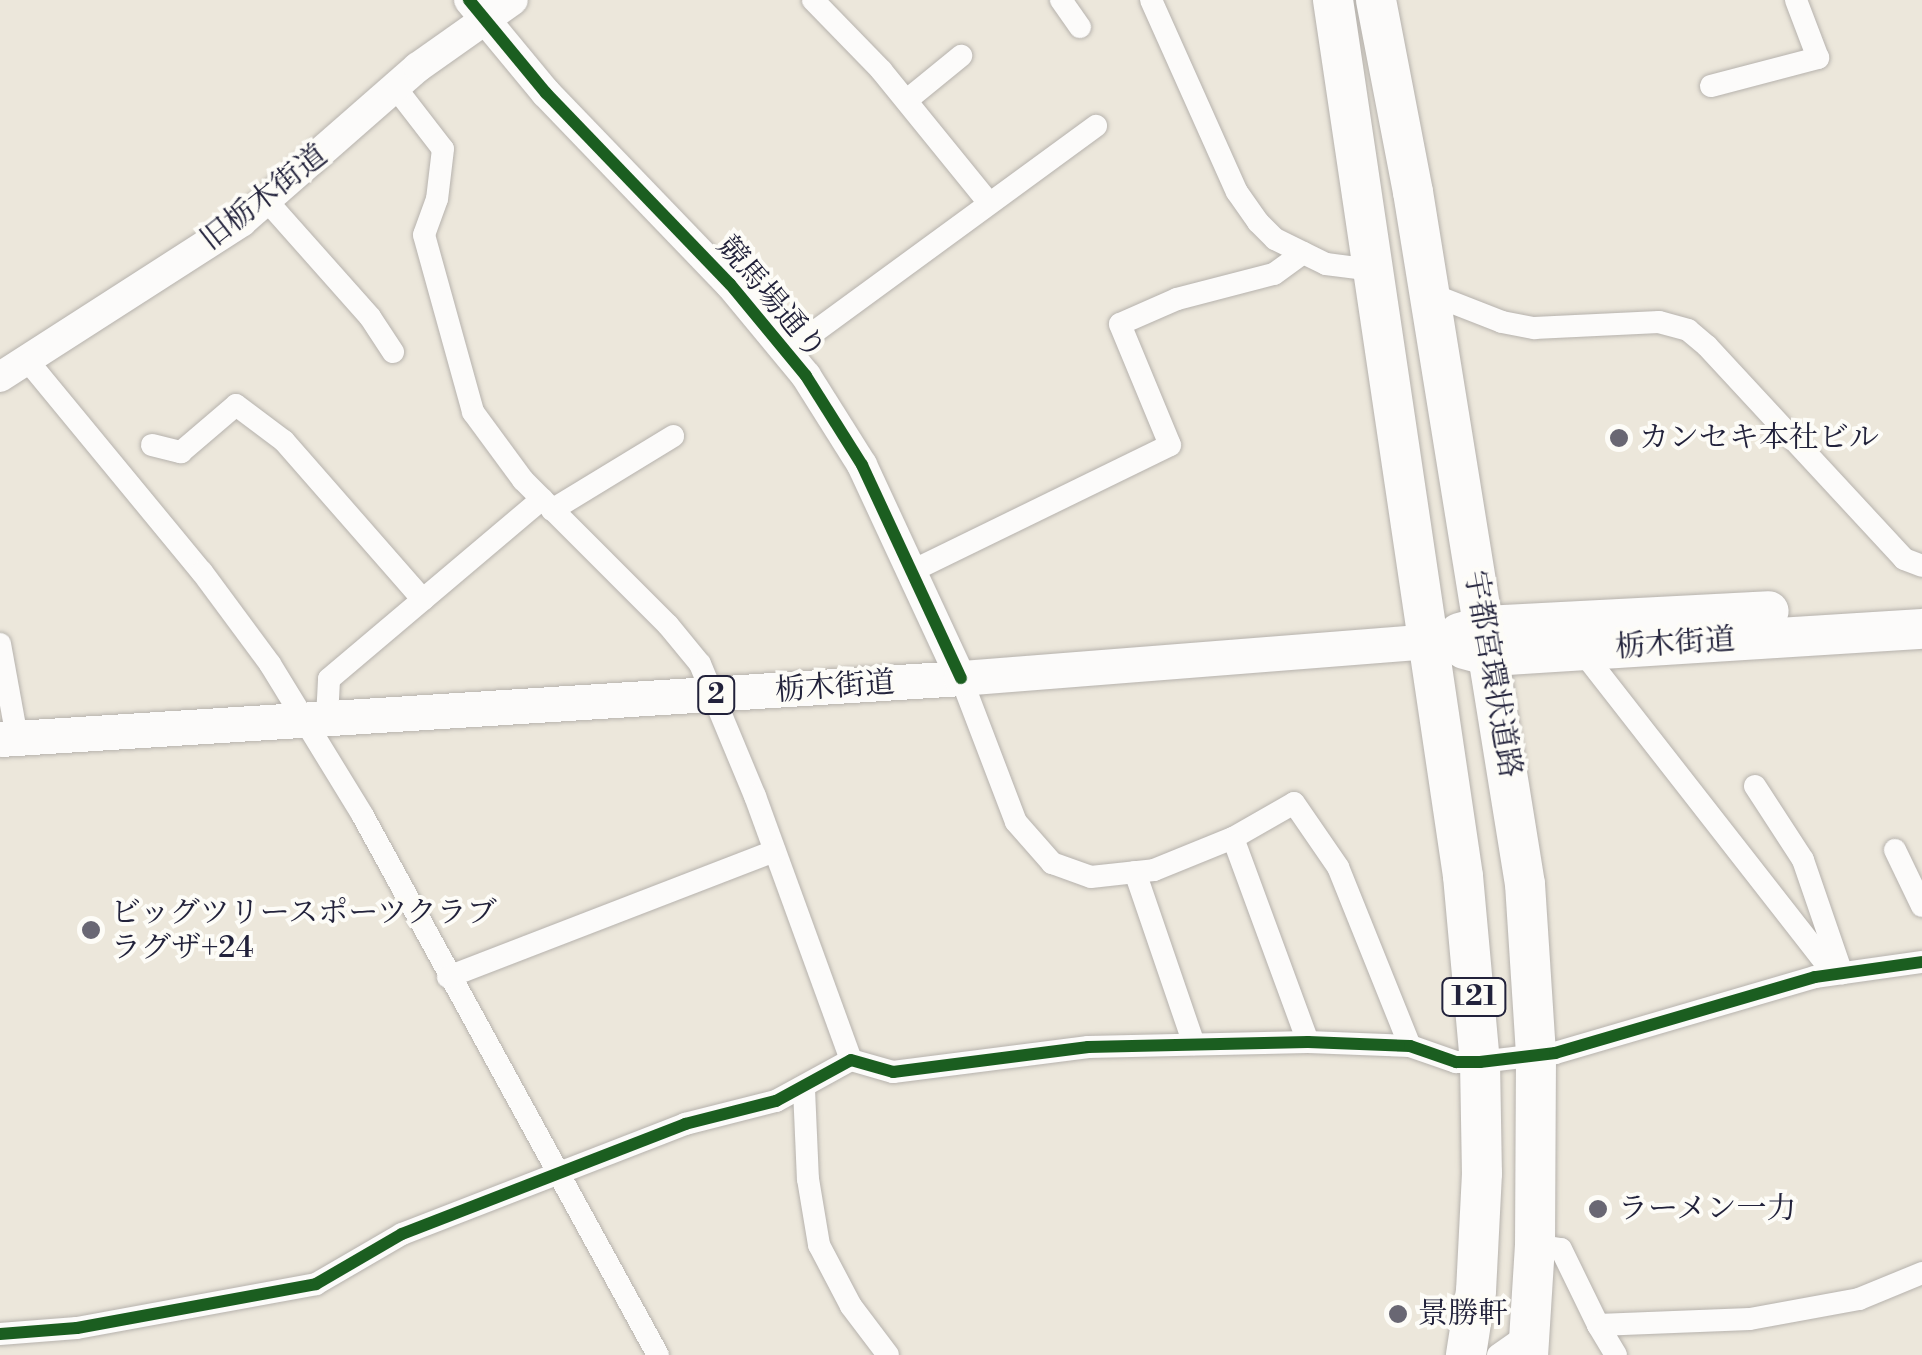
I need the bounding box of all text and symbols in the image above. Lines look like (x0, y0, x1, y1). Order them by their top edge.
street label: 旧栃木街道 (194, 138, 334, 258)
street label: 競馬場通り (709, 229, 833, 367)
place label: カンセキ本社ビル (1639, 420, 1879, 456)
marker: カンセキ本社ビル (1608, 427, 1630, 449)
street label: 宇都宮環状道路 (1456, 567, 1528, 781)
street label: 栃木街道 (1614, 622, 1736, 666)
street label: 栃木街道 (774, 665, 896, 709)
road number: 2 (696, 672, 736, 718)
place label: ビッグツリースポーツクラブ ラグザ+24 (111, 895, 501, 966)
marker: ビッグツリースポーツクラブ ラグザ+24 (80, 919, 102, 941)
road number: 121 (1439, 974, 1509, 1020)
place label: ラーメン一力 (1618, 1191, 1798, 1227)
marker: ラーメン一力 (1587, 1198, 1609, 1220)
place label: 景勝軒 (1418, 1296, 1508, 1332)
marker: 景勝軒 (1387, 1303, 1409, 1325)

